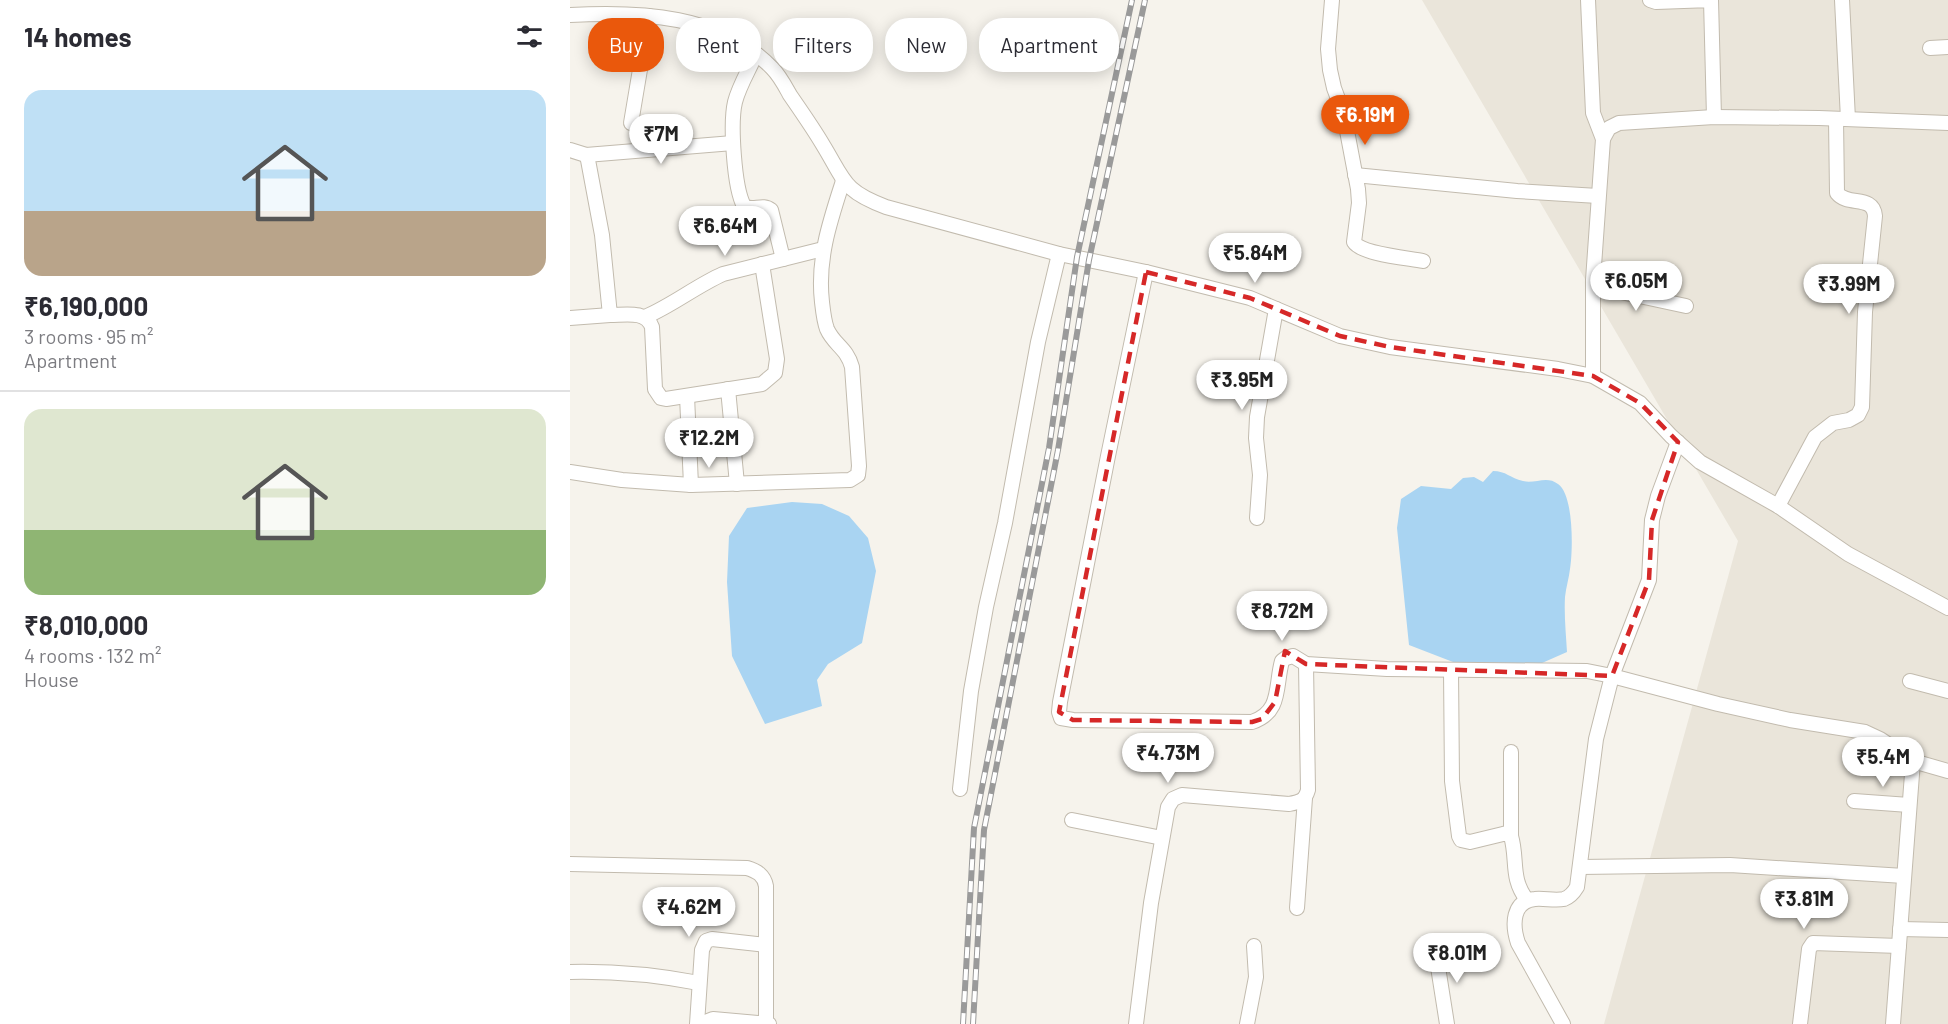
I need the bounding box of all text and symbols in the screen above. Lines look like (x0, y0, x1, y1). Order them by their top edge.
chip: Buy (588, 18, 664, 72)
chip: Rent (676, 18, 761, 72)
chip: Filters (773, 18, 873, 72)
chip: New (885, 18, 967, 72)
chip: Apartment (979, 18, 1119, 72)
icon: filters (513, 20, 546, 53)
text: 14 homes (24, 21, 131, 52)
pin: ₹6.19M (1316, 95, 1414, 146)
text: ₹6.19M (1335, 102, 1395, 126)
pin: ₹7M (632, 114, 690, 165)
text: ₹7M (643, 121, 679, 145)
icon: home (231, 129, 339, 237)
pin: ₹6.64M (676, 206, 774, 257)
text: ₹6.64M (693, 213, 757, 237)
pin: ₹5.84M (1206, 233, 1304, 284)
text: ₹5.84M (1223, 240, 1287, 264)
pin: ₹6.05M (1587, 261, 1685, 312)
pin: ₹3.99M (1800, 264, 1898, 315)
text: ₹6.05M (1604, 268, 1668, 292)
text: ₹3.99M (1817, 271, 1881, 295)
text: ₹6,190,000 (24, 290, 148, 321)
text: 3 rooms · 95 m² (24, 324, 153, 348)
text: Apartment (24, 348, 117, 372)
pin: ₹3.95M (1193, 360, 1291, 411)
text: ₹3.95M (1210, 367, 1274, 391)
pin: ₹12.2M (660, 418, 758, 469)
text: ₹12.2M (679, 425, 739, 449)
icon: home (231, 448, 339, 556)
pin: ₹8.72M (1233, 591, 1331, 642)
text: ₹8.72M (1250, 598, 1314, 622)
text: ₹8,010,000 (24, 609, 148, 640)
text: 4 rooms · 132 m² (24, 643, 161, 667)
text: House (24, 667, 79, 691)
pin: ₹4.73M (1119, 733, 1217, 784)
pin: ₹5.4M (1841, 737, 1925, 788)
text: ₹4.73M (1136, 740, 1200, 764)
text: ₹5.4M (1856, 744, 1910, 768)
pin: ₹3.81M (1755, 879, 1853, 930)
text: ₹3.81M (1774, 886, 1834, 910)
pin: ₹4.62M (640, 887, 738, 938)
text: ₹4.62M (656, 894, 722, 918)
pin: ₹8.01M (1408, 933, 1506, 984)
text: ₹8.01M (1427, 940, 1487, 964)

